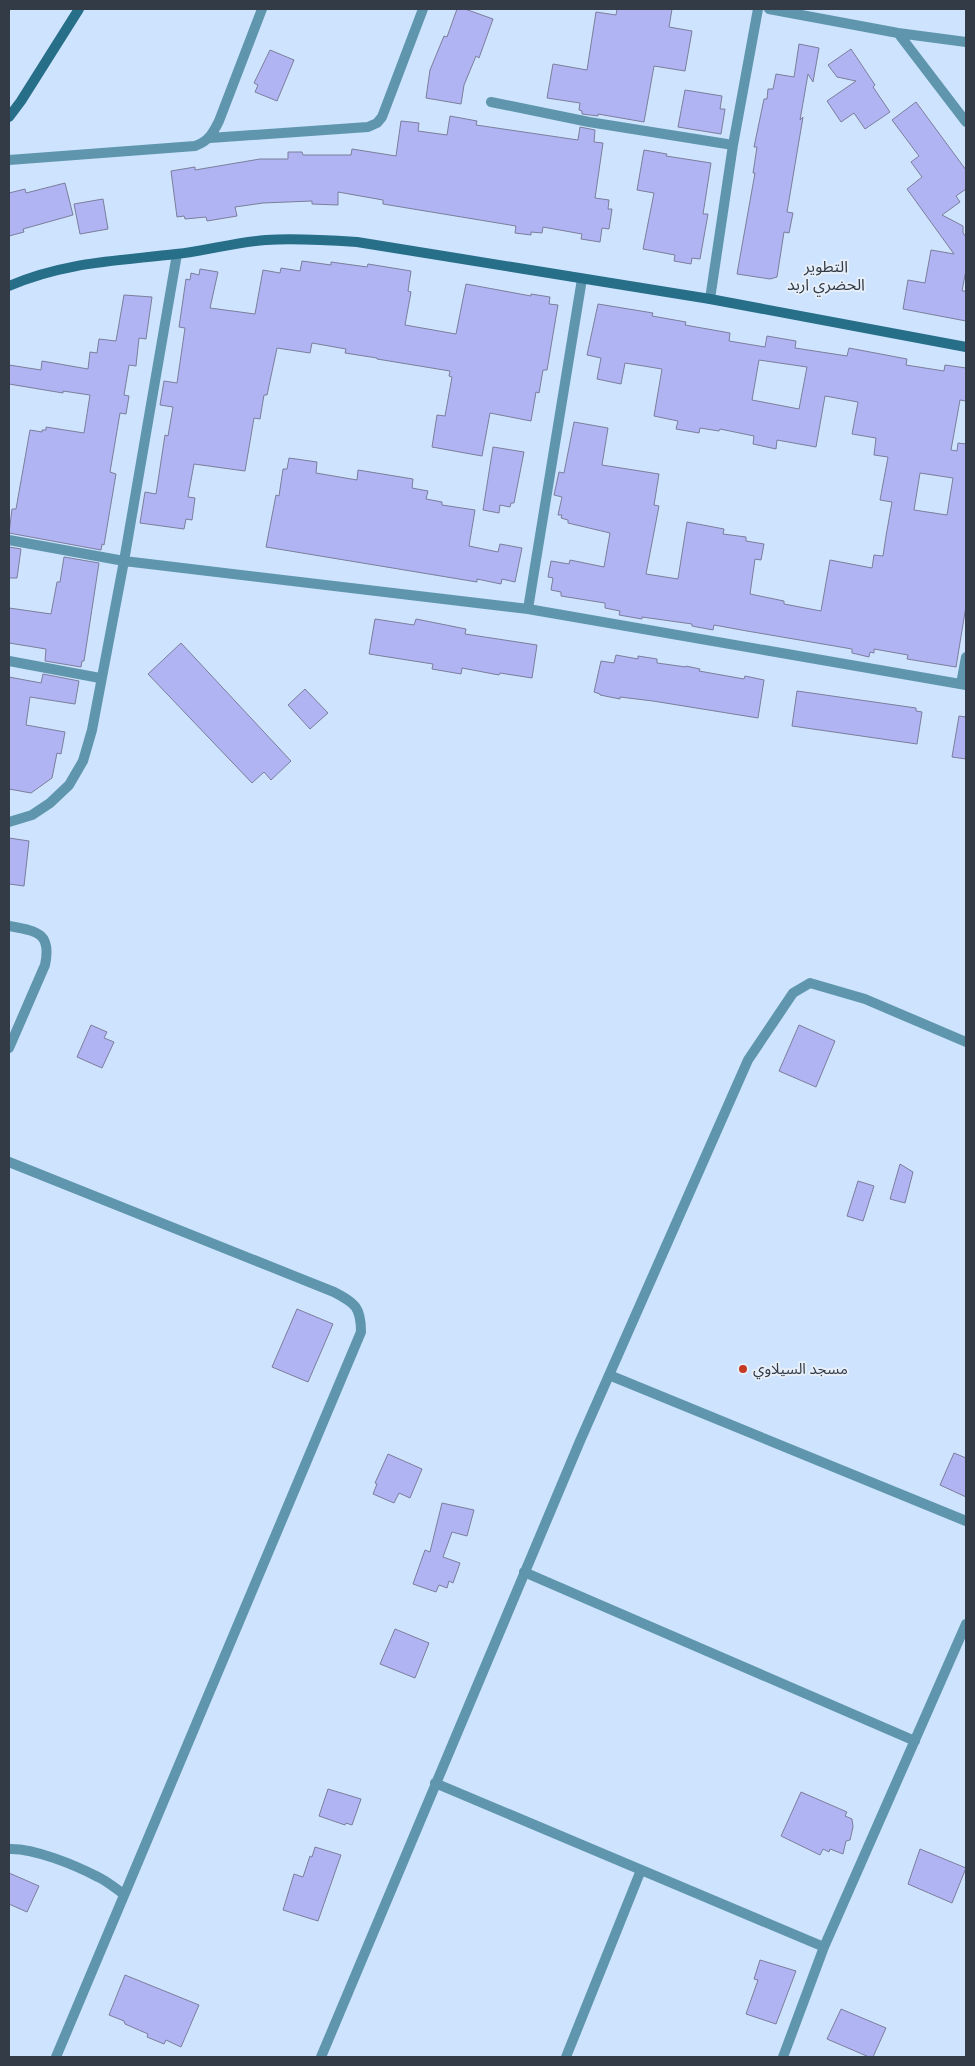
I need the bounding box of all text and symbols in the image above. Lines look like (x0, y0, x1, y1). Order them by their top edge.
district label: التطوير الحضري اربد (787, 257, 865, 297)
place label: مسجد السيلاوي (753, 1360, 848, 1380)
marker: مسجد السيلاوي (737, 1363, 749, 1375)

